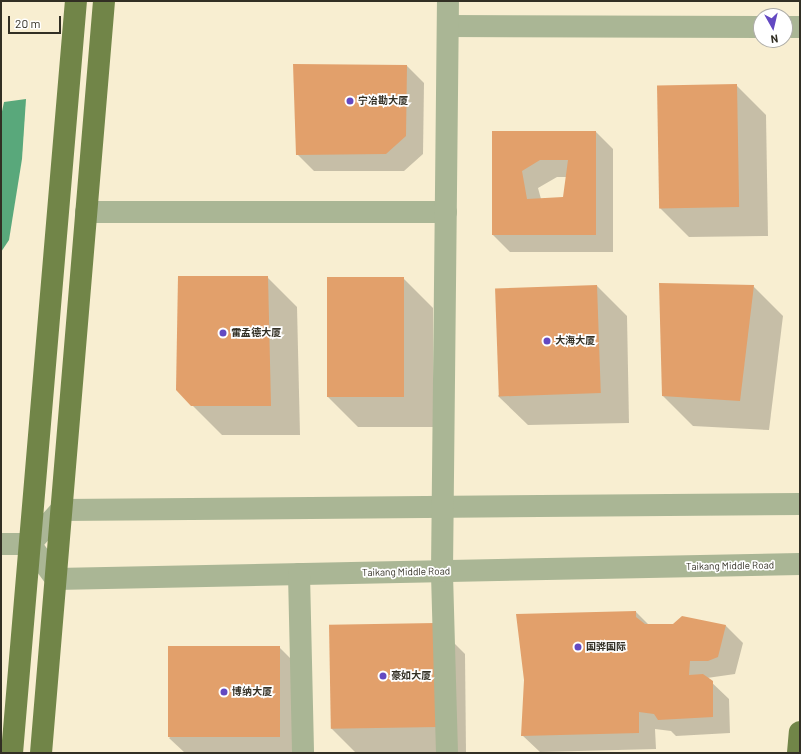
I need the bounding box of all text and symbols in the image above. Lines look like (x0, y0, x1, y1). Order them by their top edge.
scale bar (10, 8, 63, 34)
north arrow (753, 8, 793, 48)
text: 20 m (15, 16, 41, 30)
text: N (770, 32, 779, 46)
place label: 宁冶勘大厦 (358, 95, 408, 107)
marker: 宁冶勘大厦 (345, 96, 355, 106)
place label: 雷孟德大厦 (231, 327, 281, 339)
marker: 雷孟德大厦 (218, 328, 228, 338)
place label: 大海大厦 (555, 335, 595, 347)
marker: 大海大厦 (542, 336, 552, 346)
street label: Taikang Middle Road (686, 559, 774, 573)
street label: Taikang Middle Road (362, 565, 450, 579)
place label: 国骅国际 (586, 641, 626, 653)
marker: 国骅国际 (573, 642, 583, 652)
place label: 豪如大厦 (391, 670, 431, 682)
marker: 豪如大厦 (378, 671, 388, 681)
place label: 博纳大厦 (232, 686, 272, 698)
marker: 博纳大厦 (219, 687, 229, 697)

